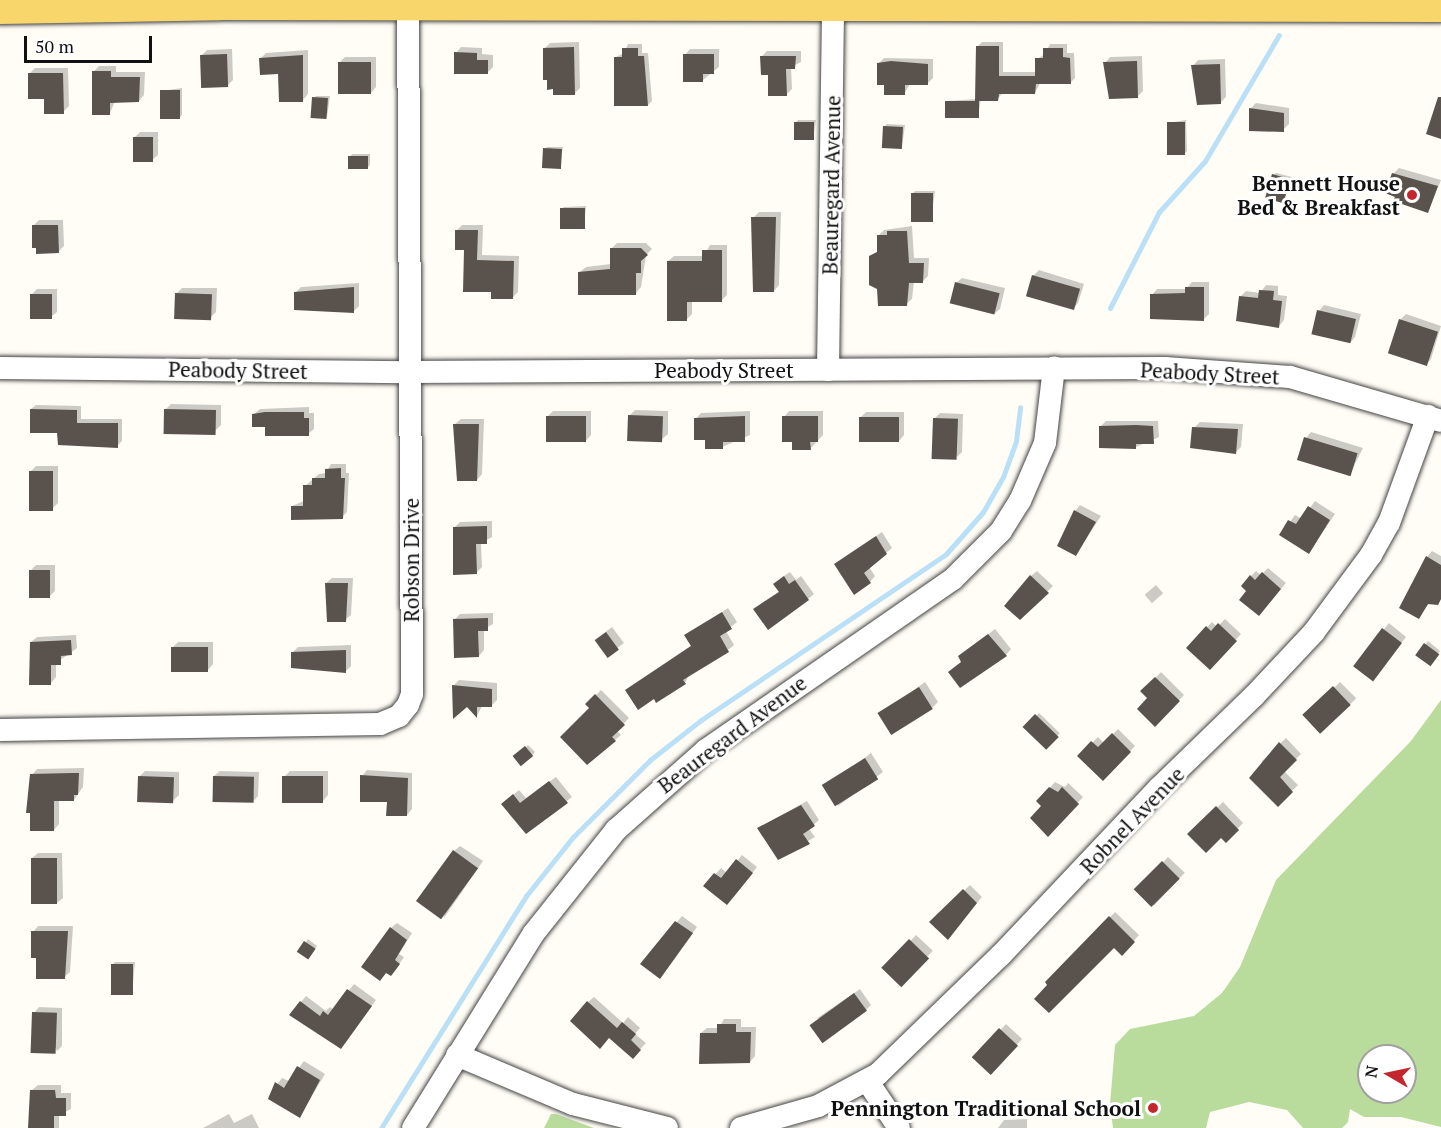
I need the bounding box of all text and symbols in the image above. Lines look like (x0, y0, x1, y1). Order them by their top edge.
scale bar (27, 24, 154, 62)
text: 50 m (35, 34, 74, 58)
street label: Beauregard Avenue (817, 95, 845, 275)
place label: Bennett House Bed & Breakfast (1237, 170, 1400, 220)
marker: Bennett House Bed & Breakfast (1405, 188, 1419, 202)
street label: Peabody Street (168, 356, 308, 384)
street label: Peabody Street (654, 357, 794, 383)
street label: Peabody Street (1140, 357, 1280, 389)
street label: Robson Drive (398, 498, 424, 622)
street label: Beauregard Avenue (653, 670, 811, 798)
street label: Robnel Avenue (1075, 761, 1189, 879)
north arrow (1357, 1044, 1417, 1104)
text: N (1359, 1064, 1383, 1079)
place label: Pennington Traditional School (831, 1095, 1141, 1121)
marker: Pennington Traditional School (1146, 1101, 1160, 1115)

